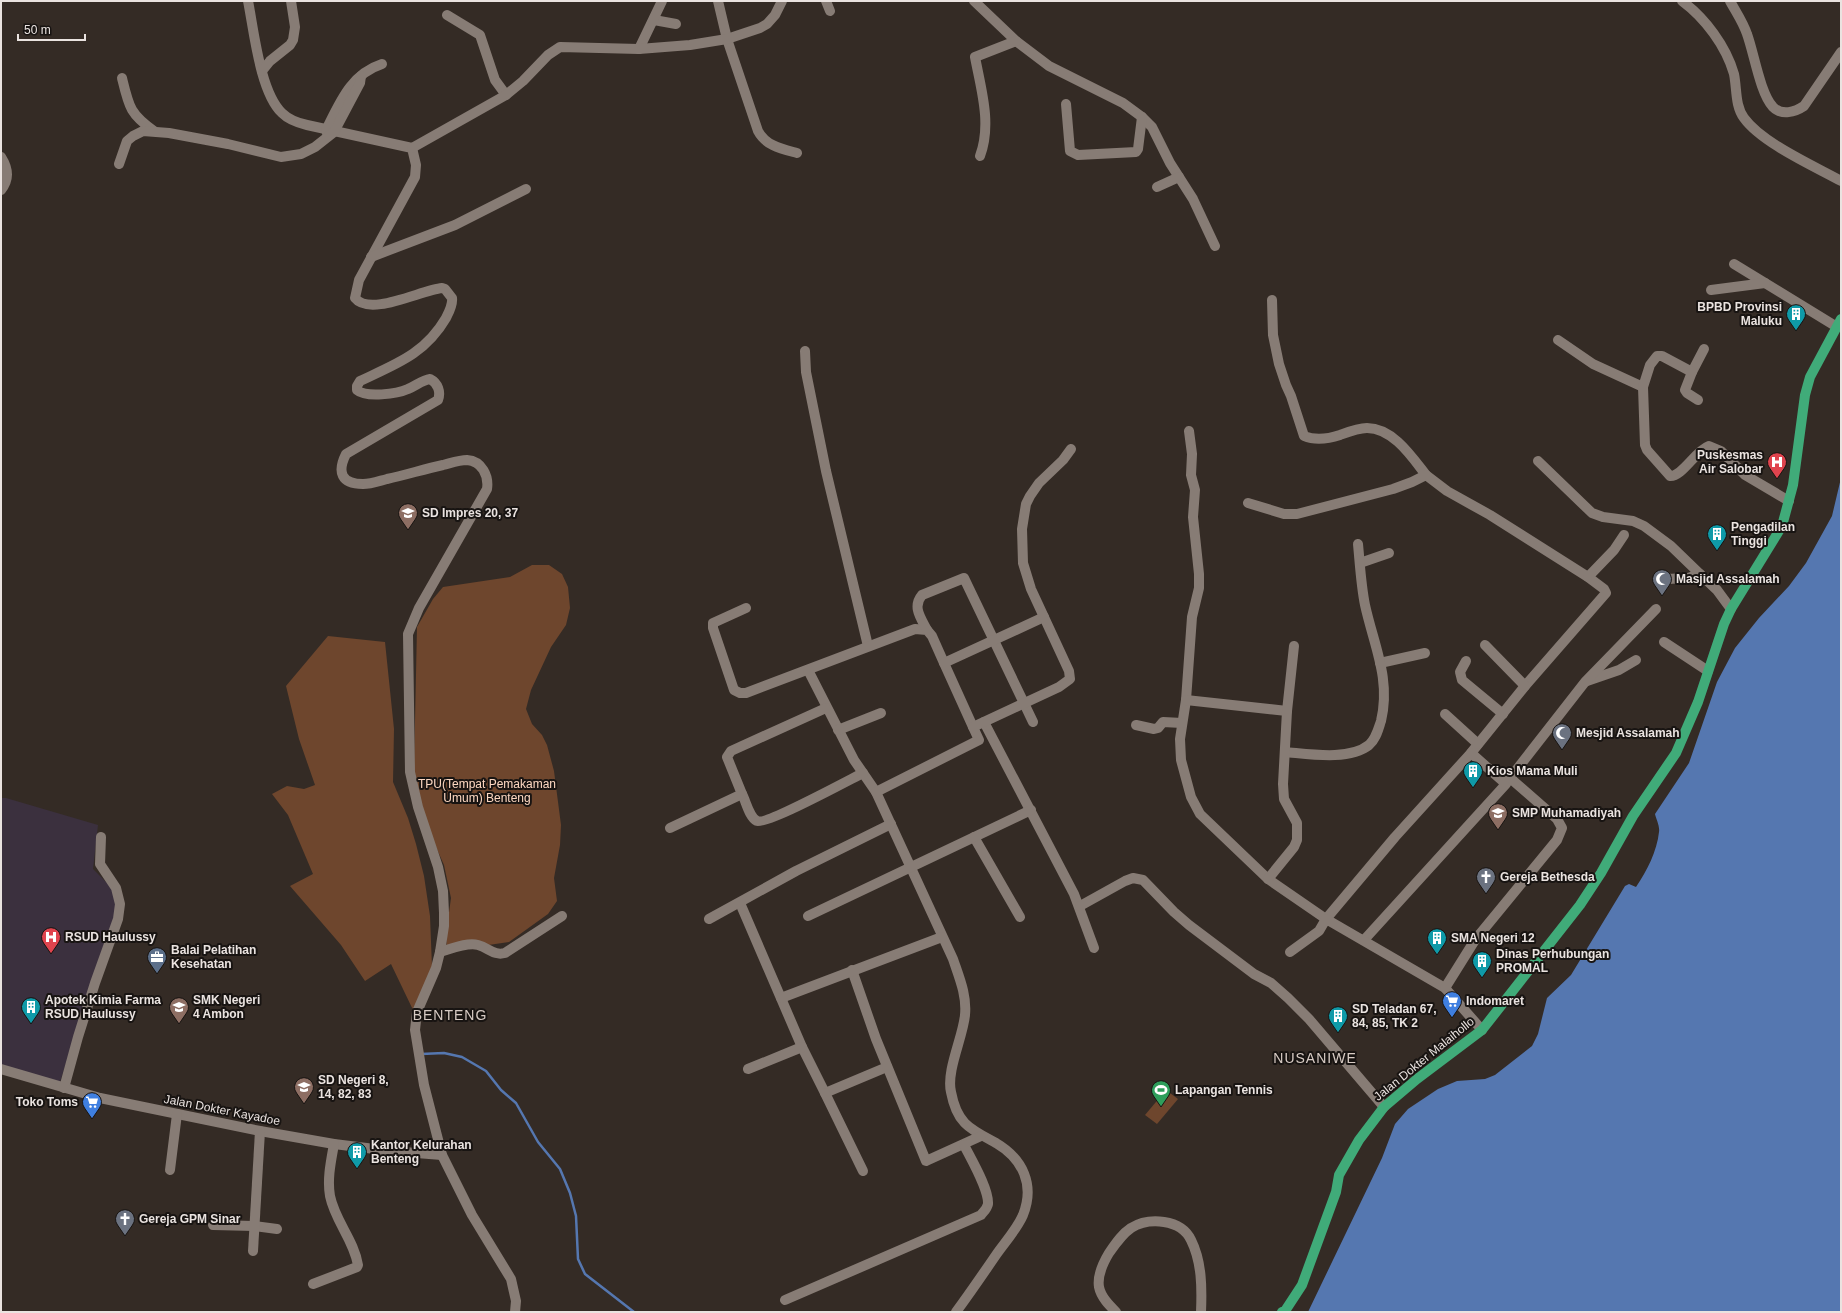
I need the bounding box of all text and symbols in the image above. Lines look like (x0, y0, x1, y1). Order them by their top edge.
scale bar (18, 16, 85, 42)
text: 50 m (24, 23, 51, 37)
place label: BPBD Provinsi Maluku (1697, 300, 1782, 328)
building icon: BPBD Provinsi Maluku (1785, 303, 1807, 331)
place label: Puskesmas Air Salobar (1697, 448, 1763, 476)
hospital icon: Puskesmas Air Salobar (1766, 451, 1788, 479)
school or university icon: SD Impres 20, 37 (397, 502, 419, 530)
place label: SD Impres 20, 37 (422, 506, 518, 520)
place label: Pengadilan Tinggi (1731, 520, 1795, 548)
building icon: Pengadilan Tinggi (1706, 523, 1728, 551)
mosque icon: Masjid Assalamah (1651, 568, 1673, 596)
place label: Masjid Assalamah (1676, 572, 1780, 586)
mosque icon: Mesjid Assalamah (1551, 722, 1573, 750)
place label: Mesjid Assalamah (1576, 726, 1680, 740)
building icon: Kios Mama Muli (1462, 760, 1484, 788)
place label: Kios Mama Muli (1487, 764, 1578, 778)
park label: TPU(Tempat Pemakaman Umum) Benteng (418, 777, 556, 805)
school or university icon: SMP Muhamadiyah (1487, 802, 1509, 830)
place label: SMP Muhamadiyah (1512, 806, 1621, 820)
church icon: Gereja Bethesda (1475, 866, 1497, 894)
place label: Gereja Bethesda (1500, 870, 1595, 884)
hospital icon: RSUD Haulussy (40, 926, 62, 954)
building icon: SMA Negeri 12 (1426, 927, 1448, 955)
place label: RSUD Haulussy (65, 930, 156, 944)
place label: SMA Negeri 12 (1451, 931, 1535, 945)
place label: Balai Pelatihan Kesehatan (171, 943, 256, 971)
office icon: Balai Pelatihan Kesehatan (146, 946, 168, 974)
place label: Dinas Perhubungan PROMAL (1496, 947, 1609, 975)
building icon: Dinas Perhubungan PROMAL (1471, 950, 1493, 978)
supermarket icon: Indomaret (1441, 990, 1463, 1018)
place label: Apotek Kimia Farma RSUD Haulussy (45, 993, 161, 1021)
place label: SMK Negeri 4 Ambon (193, 993, 260, 1021)
place label: Indomaret (1466, 994, 1524, 1008)
building icon: Apotek Kimia Farma RSUD Haulussy (20, 996, 42, 1024)
school or university icon: SMK Negeri 4 Ambon (168, 996, 190, 1024)
place label: SD Teladan 67, 84, 85, TK 2 (1352, 1002, 1436, 1030)
building icon: SD Teladan 67, 84, 85, TK 2 (1327, 1005, 1349, 1033)
district label: BENTENG (413, 1007, 487, 1023)
street label: Jalan Dokter Malaihollo (1371, 1014, 1477, 1104)
district label: NUSANIWE (1273, 1050, 1357, 1066)
place label: SD Negeri 8, 14, 82, 83 (318, 1073, 389, 1101)
school or university icon: SD Negeri 8, 14, 82, 83 (293, 1076, 315, 1104)
sports icon: Lapangan Tennis (1150, 1079, 1172, 1107)
place label: Lapangan Tennis (1175, 1083, 1273, 1097)
supermarket icon: Toko Toms (81, 1091, 103, 1119)
street label: Jalan Dokter Kayadoe (163, 1092, 282, 1128)
place label: Toko Toms (16, 1095, 78, 1109)
place label: Kantor Kelurahan Benteng (371, 1138, 472, 1166)
building icon: Kantor Kelurahan Benteng (346, 1141, 368, 1169)
church icon: Gereja GPM Sinar (114, 1208, 136, 1236)
place label: Gereja GPM Sinar (139, 1212, 241, 1226)

